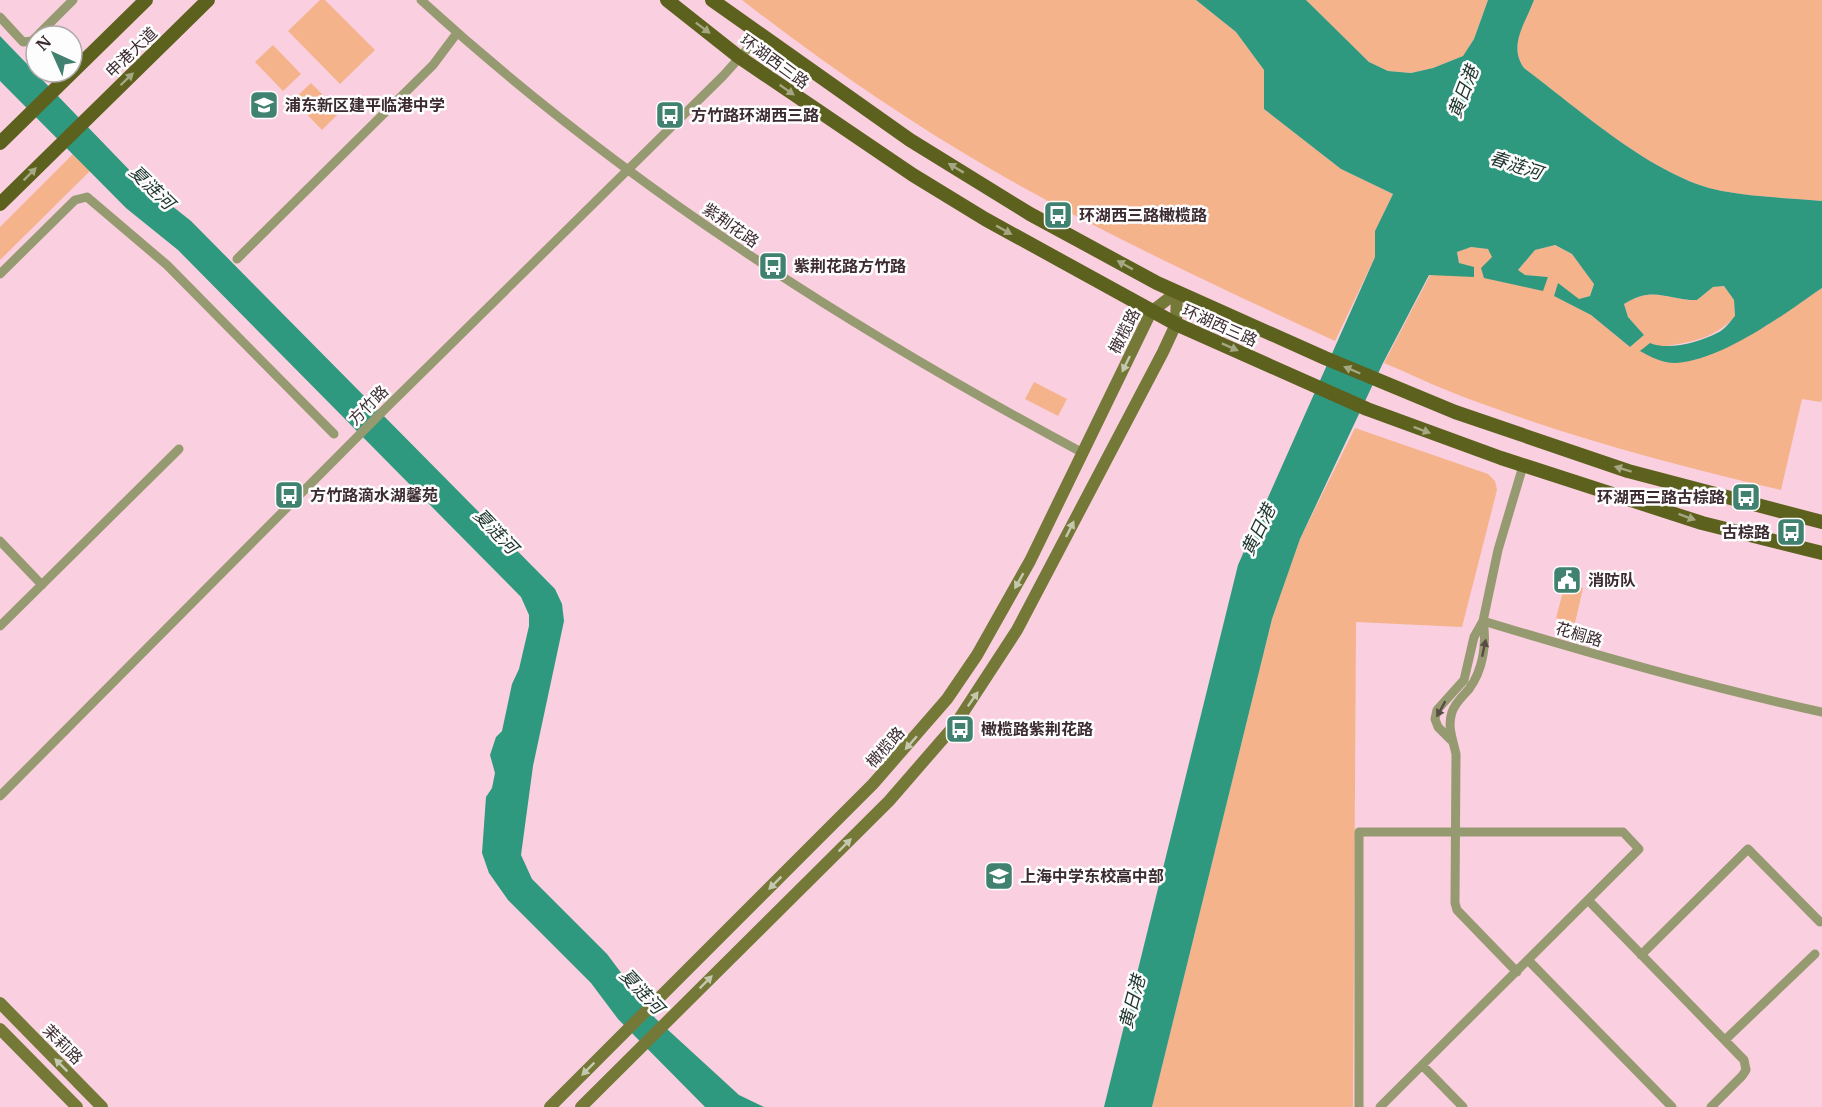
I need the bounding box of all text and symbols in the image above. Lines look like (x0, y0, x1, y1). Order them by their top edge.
one-way arrow (695, 22, 711, 34)
street label: 申港大道 (101, 23, 161, 81)
north arrow (24, 24, 84, 84)
street label: 环湖西三路 (737, 29, 813, 93)
text: N (32, 32, 55, 55)
water label: 黄日港 (1443, 60, 1484, 121)
one-way arrow (119, 72, 133, 86)
one-way arrow (779, 84, 795, 95)
school or university icon: 浦东新区建平临港中学 (248, 89, 280, 121)
place label: 浦东新区建平临港中学 (285, 95, 445, 115)
bus stop icon: 方竹路环湖西三路 (654, 99, 686, 131)
place label: 方竹路环湖西三路 (691, 105, 819, 125)
water label: 春涟河 (1487, 146, 1548, 185)
water label: 夏涟河 (125, 160, 182, 216)
one-way arrow (948, 163, 964, 174)
one-way arrow (22, 168, 36, 182)
street label: 紫荆花路 (699, 198, 763, 252)
bus stop icon: 环湖西三路橄榄路 (1042, 199, 1074, 231)
place label: 环湖西三路橄榄路 (1079, 205, 1207, 225)
one-way arrow (996, 225, 1013, 235)
bus stop icon: 紫荆花路方竹路 (757, 250, 789, 282)
place label: 紫荆花路方竹路 (794, 256, 906, 276)
one-way arrow (1116, 261, 1133, 271)
street label: 环湖西三路 (1179, 300, 1261, 350)
street label: 橄榄路 (1104, 305, 1144, 357)
one-way arrow (1221, 343, 1239, 353)
one-way arrow (1121, 356, 1130, 373)
one-way arrow (1343, 365, 1361, 375)
street label: 方竹路 (344, 381, 392, 429)
one-way arrow (1413, 426, 1431, 435)
one-way arrow (1614, 464, 1632, 473)
bus stop icon: 方竹路滴水湖馨苑 (273, 479, 305, 511)
bus stop icon: 环湖西三路古棕路 (1730, 481, 1762, 513)
place label: 方竹路滴水湖馨苑 (310, 485, 438, 505)
place label: 环湖西三路古棕路 (1597, 487, 1725, 507)
water label: 黄日港 (1236, 498, 1281, 559)
water label: 夏涟河 (469, 504, 525, 561)
one-way arrow (1678, 513, 1696, 523)
bus stop icon: 古棕路 (1775, 516, 1807, 548)
one-way arrow (1065, 521, 1074, 538)
place label: 古棕路 (1722, 522, 1770, 542)
public building icon: 消防队 (1551, 564, 1583, 596)
place label: 消防队 (1588, 570, 1636, 590)
one-way arrow (1014, 573, 1024, 590)
street label: 花榈路 (1553, 617, 1605, 651)
one-way arrow (1479, 639, 1489, 657)
one-way arrow (967, 691, 979, 707)
one-way arrow (1436, 701, 1446, 718)
bus stop icon: 橄榄路紫荆花路 (944, 713, 976, 745)
place label: 橄榄路紫荆花路 (981, 719, 1093, 739)
street label: 橄榄路 (862, 722, 908, 772)
one-way arrow (905, 735, 918, 750)
one-way arrow (837, 838, 851, 852)
school or university icon: 上海中学东校高中部 (983, 860, 1015, 892)
place label: 上海中学东校高中部 (1020, 866, 1164, 886)
one-way arrow (769, 875, 783, 889)
water label: 夏涟河 (615, 963, 671, 1021)
water label: 黄日港 (1114, 970, 1151, 1031)
one-way arrow (699, 976, 713, 990)
street label: 茉莉路 (39, 1020, 87, 1068)
one-way arrow (54, 1058, 68, 1073)
one-way arrow (582, 1062, 596, 1076)

